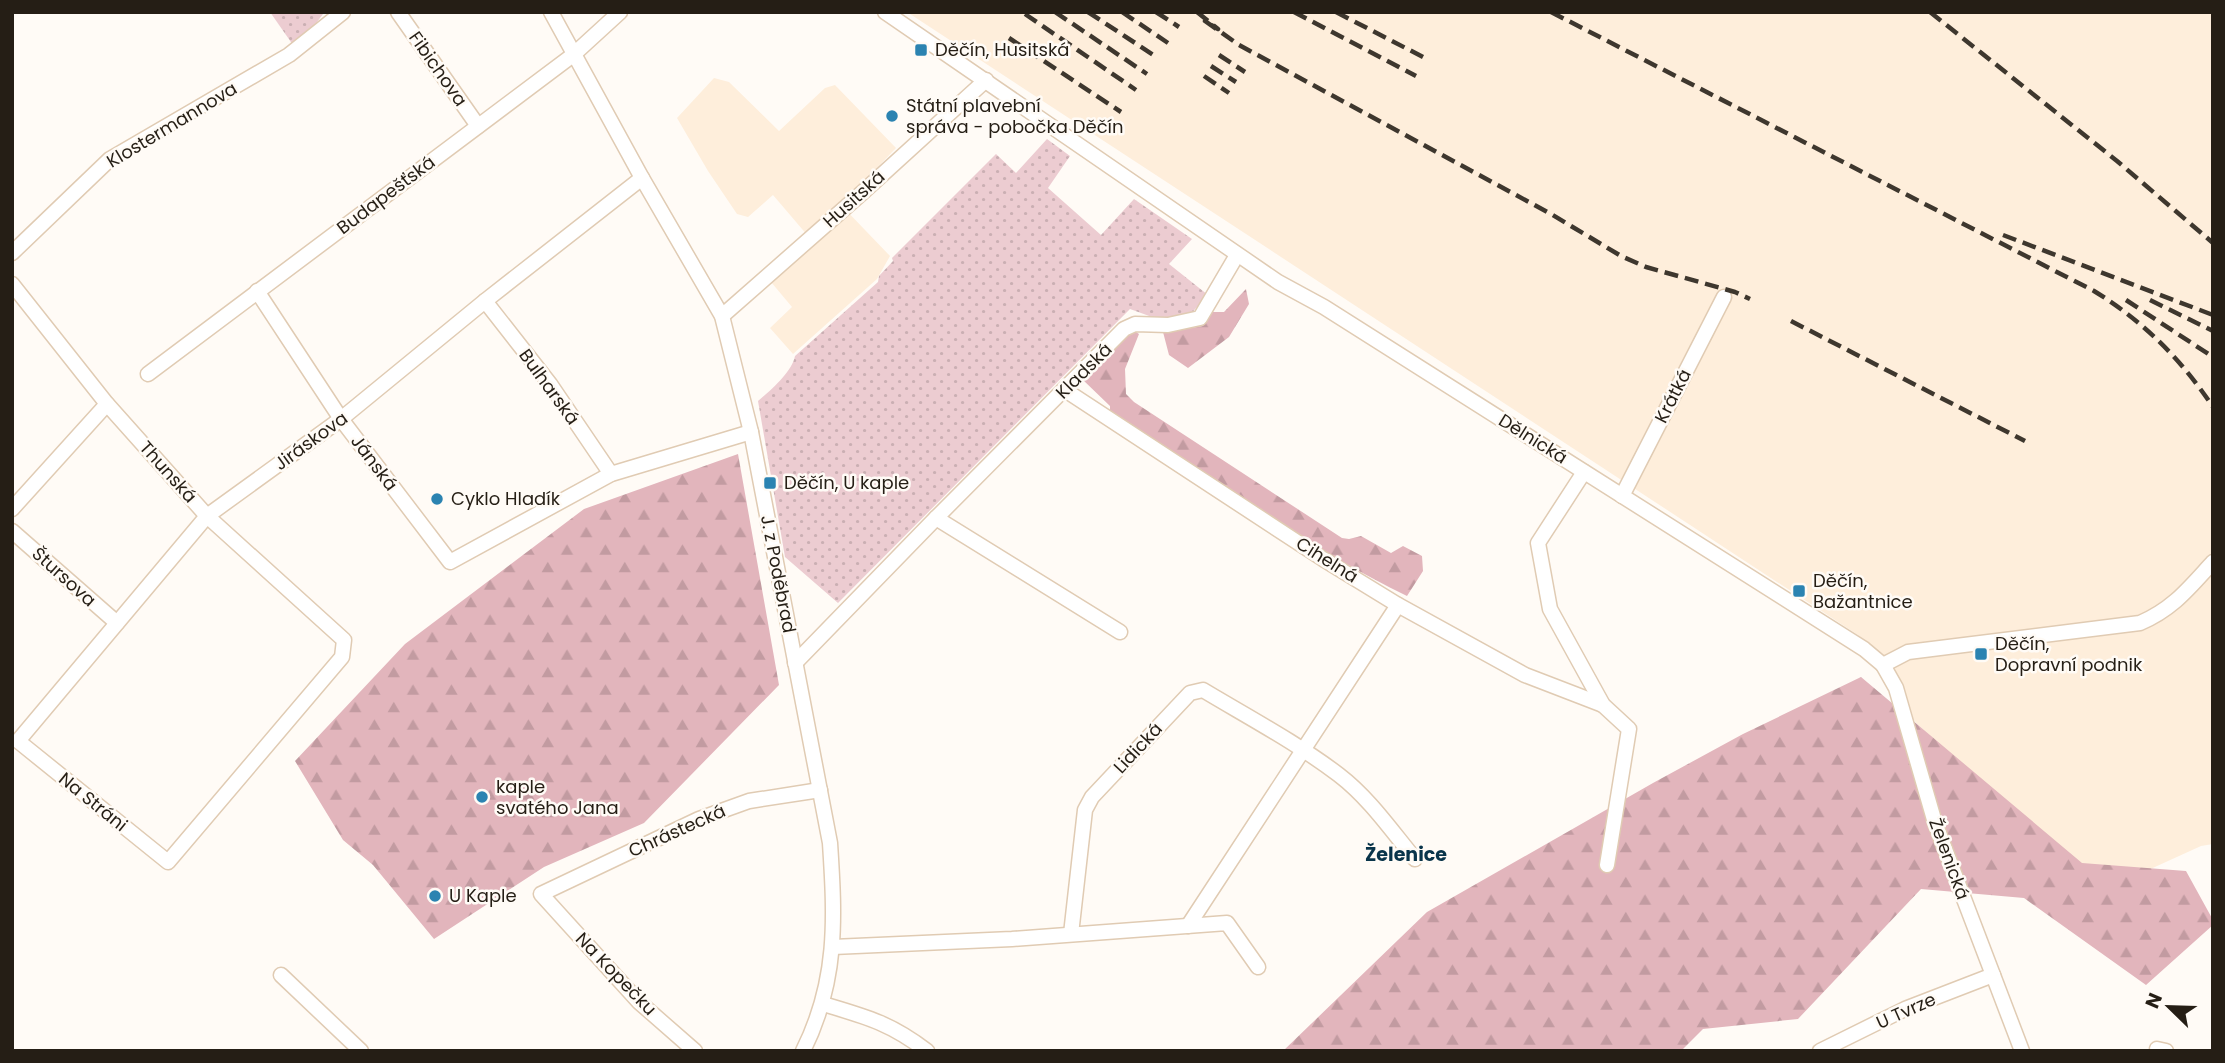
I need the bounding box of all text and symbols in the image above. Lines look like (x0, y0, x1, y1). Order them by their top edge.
street label: Fibichova (403, 26, 473, 111)
place label: Děčín, Husitská (935, 37, 1069, 62)
marker: Děčín, Husitská (913, 42, 929, 58)
street label: Klostermannova (102, 76, 242, 173)
place label: Státní plavební správa - pobočka Děčín (906, 93, 1124, 139)
marker: Státní plavební správa - pobočka Děčín (884, 108, 900, 124)
street label: Budapešťská (331, 149, 440, 240)
street label: Husitská (817, 164, 890, 233)
street label: Kladská (1050, 337, 1117, 404)
street label: Bulharská (513, 344, 585, 430)
street label: Krátká (1648, 364, 1697, 427)
street label: Jiráskova (269, 405, 353, 476)
street label: Dělnická (1494, 408, 1572, 469)
street label: Jánská (345, 430, 404, 496)
street label: Thunská (134, 435, 203, 508)
place label: Děčín, U kaple (784, 470, 909, 495)
marker: Děčín, U kaple (762, 475, 778, 491)
place label: Cyklo Hladík (451, 486, 561, 511)
marker: Cyklo Hladík (429, 491, 445, 507)
street label: J. z Poděbrad (755, 513, 802, 635)
street label: Cihelná (1291, 531, 1363, 588)
street label: Štursova (27, 541, 102, 612)
place label: Děčín, Bažantnice (1813, 568, 1913, 614)
marker: Děčín, Bažantnice (1791, 583, 1807, 599)
place label: Děčín, Dopravní podnik (1995, 631, 2143, 677)
marker: Děčín, Dopravní podnik (1973, 646, 1989, 662)
street label: Lidická (1108, 717, 1168, 779)
street label: Na Stráni (54, 766, 133, 837)
place label: kaple svatého Jana (496, 774, 619, 820)
marker: kaple svatého Jana (474, 789, 490, 805)
street label: Chrástecká (624, 798, 729, 863)
street label: Želenická (1923, 815, 1976, 903)
district label: Želenice (1365, 841, 1447, 868)
place label: U Kaple (449, 883, 517, 908)
marker: U Kaple (427, 888, 443, 904)
street label: Na Kopečku (570, 926, 663, 1021)
north arrow (2134, 972, 2204, 1042)
street label: U Tvrze (1872, 986, 1940, 1035)
text: N (2139, 989, 2169, 1012)

